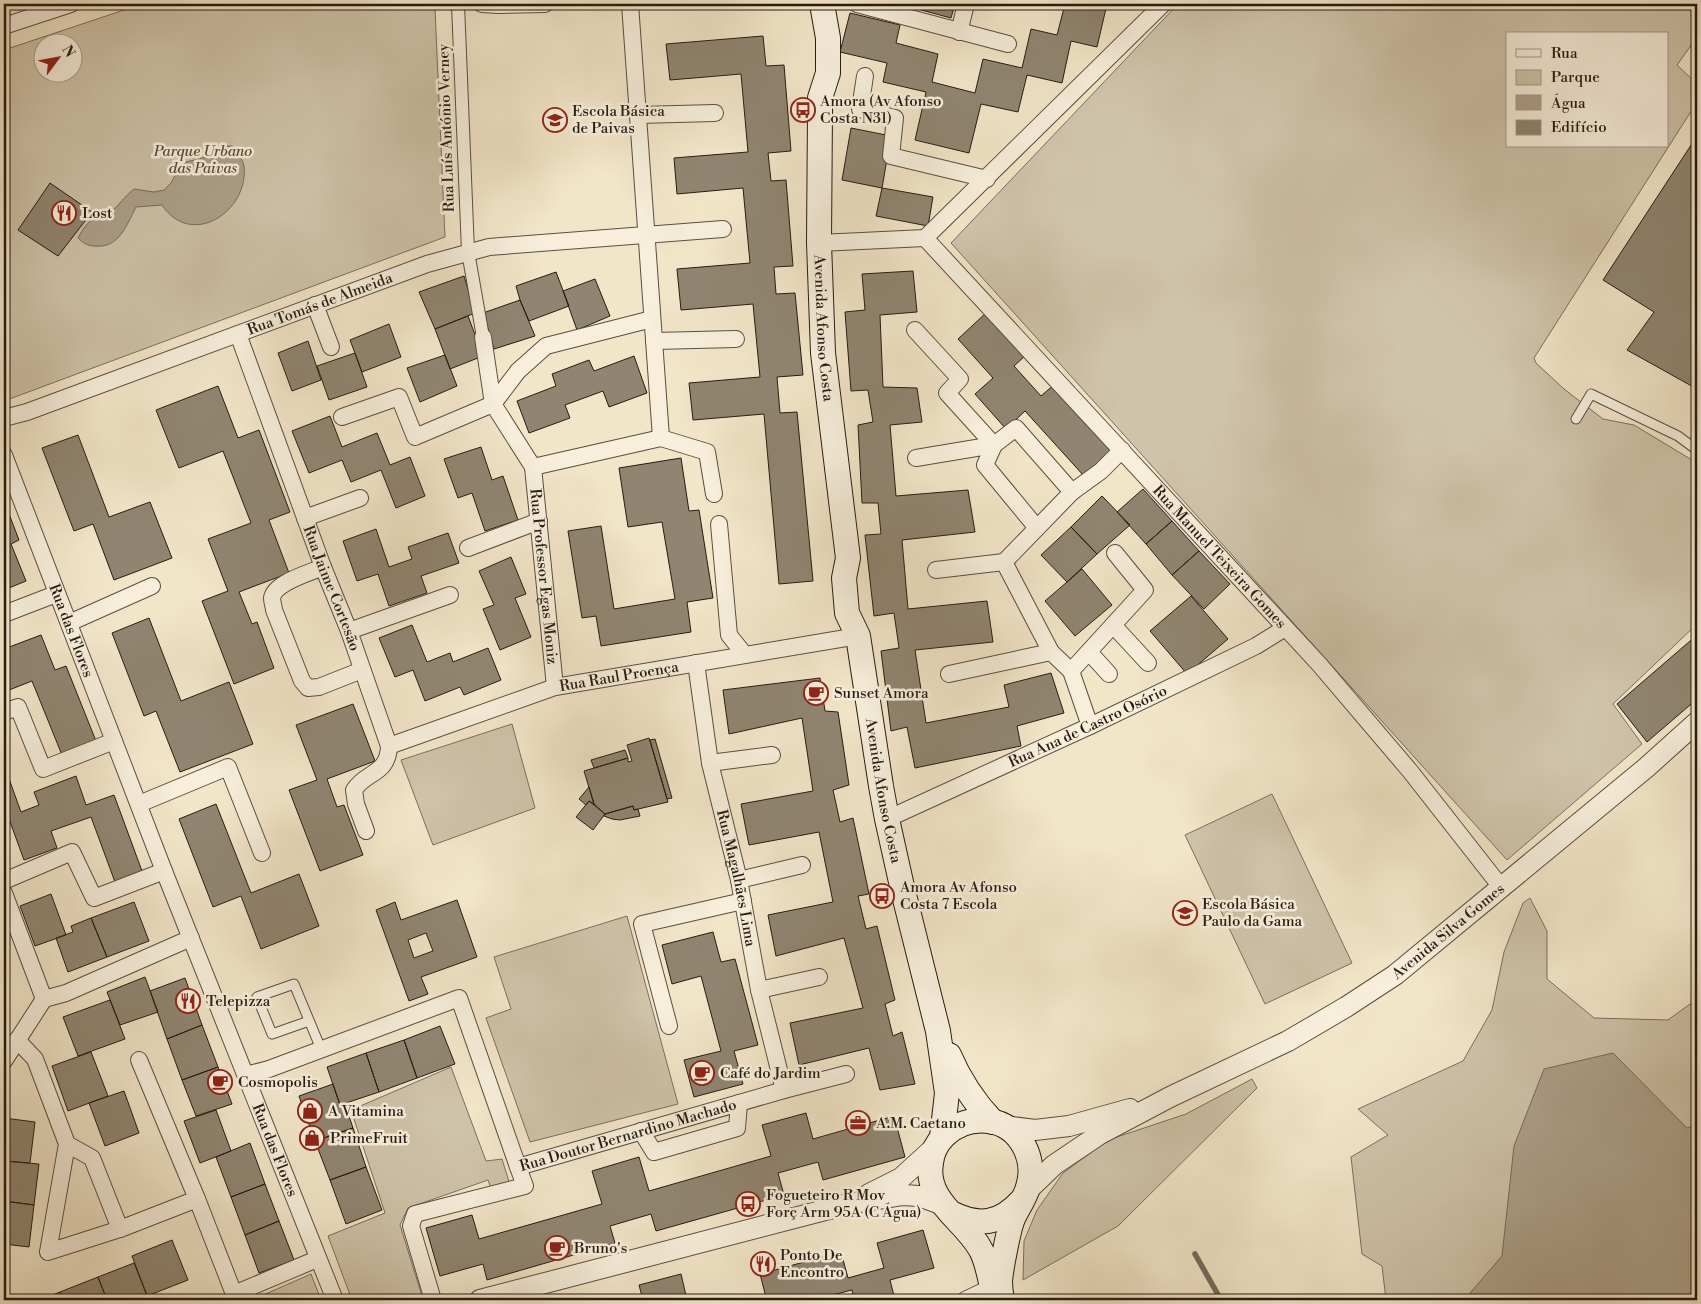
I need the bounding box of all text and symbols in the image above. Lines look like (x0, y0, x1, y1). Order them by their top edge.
north arrow (32, 32, 82, 82)
legend (1506, 32, 1668, 148)
text: N (58, 42, 79, 61)
street label: Rua Luís António Verney (434, 43, 459, 212)
text: Rua (1551, 44, 1578, 63)
text: Parque (1551, 68, 1600, 87)
place label: Amora (Av Afonso Costa N31) (819, 92, 942, 128)
text: Água (1550, 93, 1586, 113)
bus stop icon: Amora (Av Afonso Costa N31) (790, 97, 816, 123)
place label: Escola Básica de Paivas (572, 102, 665, 138)
school or university icon: Escola Básica de Paivas (542, 107, 568, 133)
text: Edifício (1551, 118, 1607, 137)
park label: Parque Urbano das Paivas (153, 142, 252, 178)
restaurant icon: Lost (51, 200, 77, 226)
place label: Lost (82, 204, 113, 223)
street label: Avenida Afonso Costa (809, 253, 838, 403)
street label: Rua Tomás de Almeida (245, 268, 396, 340)
street label: Rua Manuel Teixeira Gomes (1148, 481, 1290, 633)
street label: Rua Professor Egas Moniz (525, 488, 562, 665)
street label: Rua Jaime Cortesão (299, 523, 364, 654)
street label: Rua das Flores (44, 581, 98, 680)
street label: Rua Raul Proença (558, 657, 681, 696)
cafe icon: Sunset Amora (803, 680, 829, 706)
street label: Rua Ana de Castro Osório (1005, 681, 1170, 772)
place label: Sunset Amora (834, 684, 929, 703)
street label: Avenida Afonso Costa (861, 716, 906, 865)
street label: Rua Magalhães Lima (712, 808, 760, 948)
place label: Amora Av Afonso Costa 7 Escola (899, 878, 1017, 914)
street label: Avenida Silva Gomes (1387, 879, 1509, 984)
bus stop icon: Amora Av Afonso Costa 7 Escola (869, 883, 895, 909)
place label: Escola Básica Paulo da Gama (1202, 895, 1303, 931)
school or university icon: Escola Básica Paulo da Gama (1172, 900, 1198, 926)
restaurant icon: Telepizza (175, 988, 201, 1014)
place label: Telepizza (206, 992, 271, 1011)
cafe icon: Café do Jardim (689, 1060, 715, 1086)
place label: Café do Jardim (720, 1064, 821, 1083)
cafe icon: Cosmopolis (207, 1069, 233, 1095)
place label: Cosmopolis (238, 1073, 318, 1092)
street label: Rua Doutor Bernardino Machado (517, 1095, 739, 1176)
shop icon: A Vitamina (297, 1098, 323, 1124)
street label: Rua das Flores (248, 1101, 302, 1200)
place label: A Vitamina (327, 1102, 404, 1121)
office icon: A.M. Caetano (845, 1110, 871, 1136)
place label: A.M. Caetano (875, 1114, 966, 1133)
shop icon: PrimeFruit (299, 1125, 325, 1151)
place label: PrimeFruit (330, 1129, 409, 1148)
place label: Fogueteiro R Mov Forç Arm 95A (C Água) (766, 1186, 922, 1222)
bus stop icon: Fogueteiro R Mov Forç Arm 95A (C Água) (735, 1191, 761, 1217)
cafe icon: Bruno's (544, 1235, 570, 1261)
place label: Bruno's (573, 1239, 627, 1258)
place label: Ponto De Encontro (780, 1246, 844, 1282)
restaurant icon: Ponto De Encontro (750, 1251, 776, 1277)

